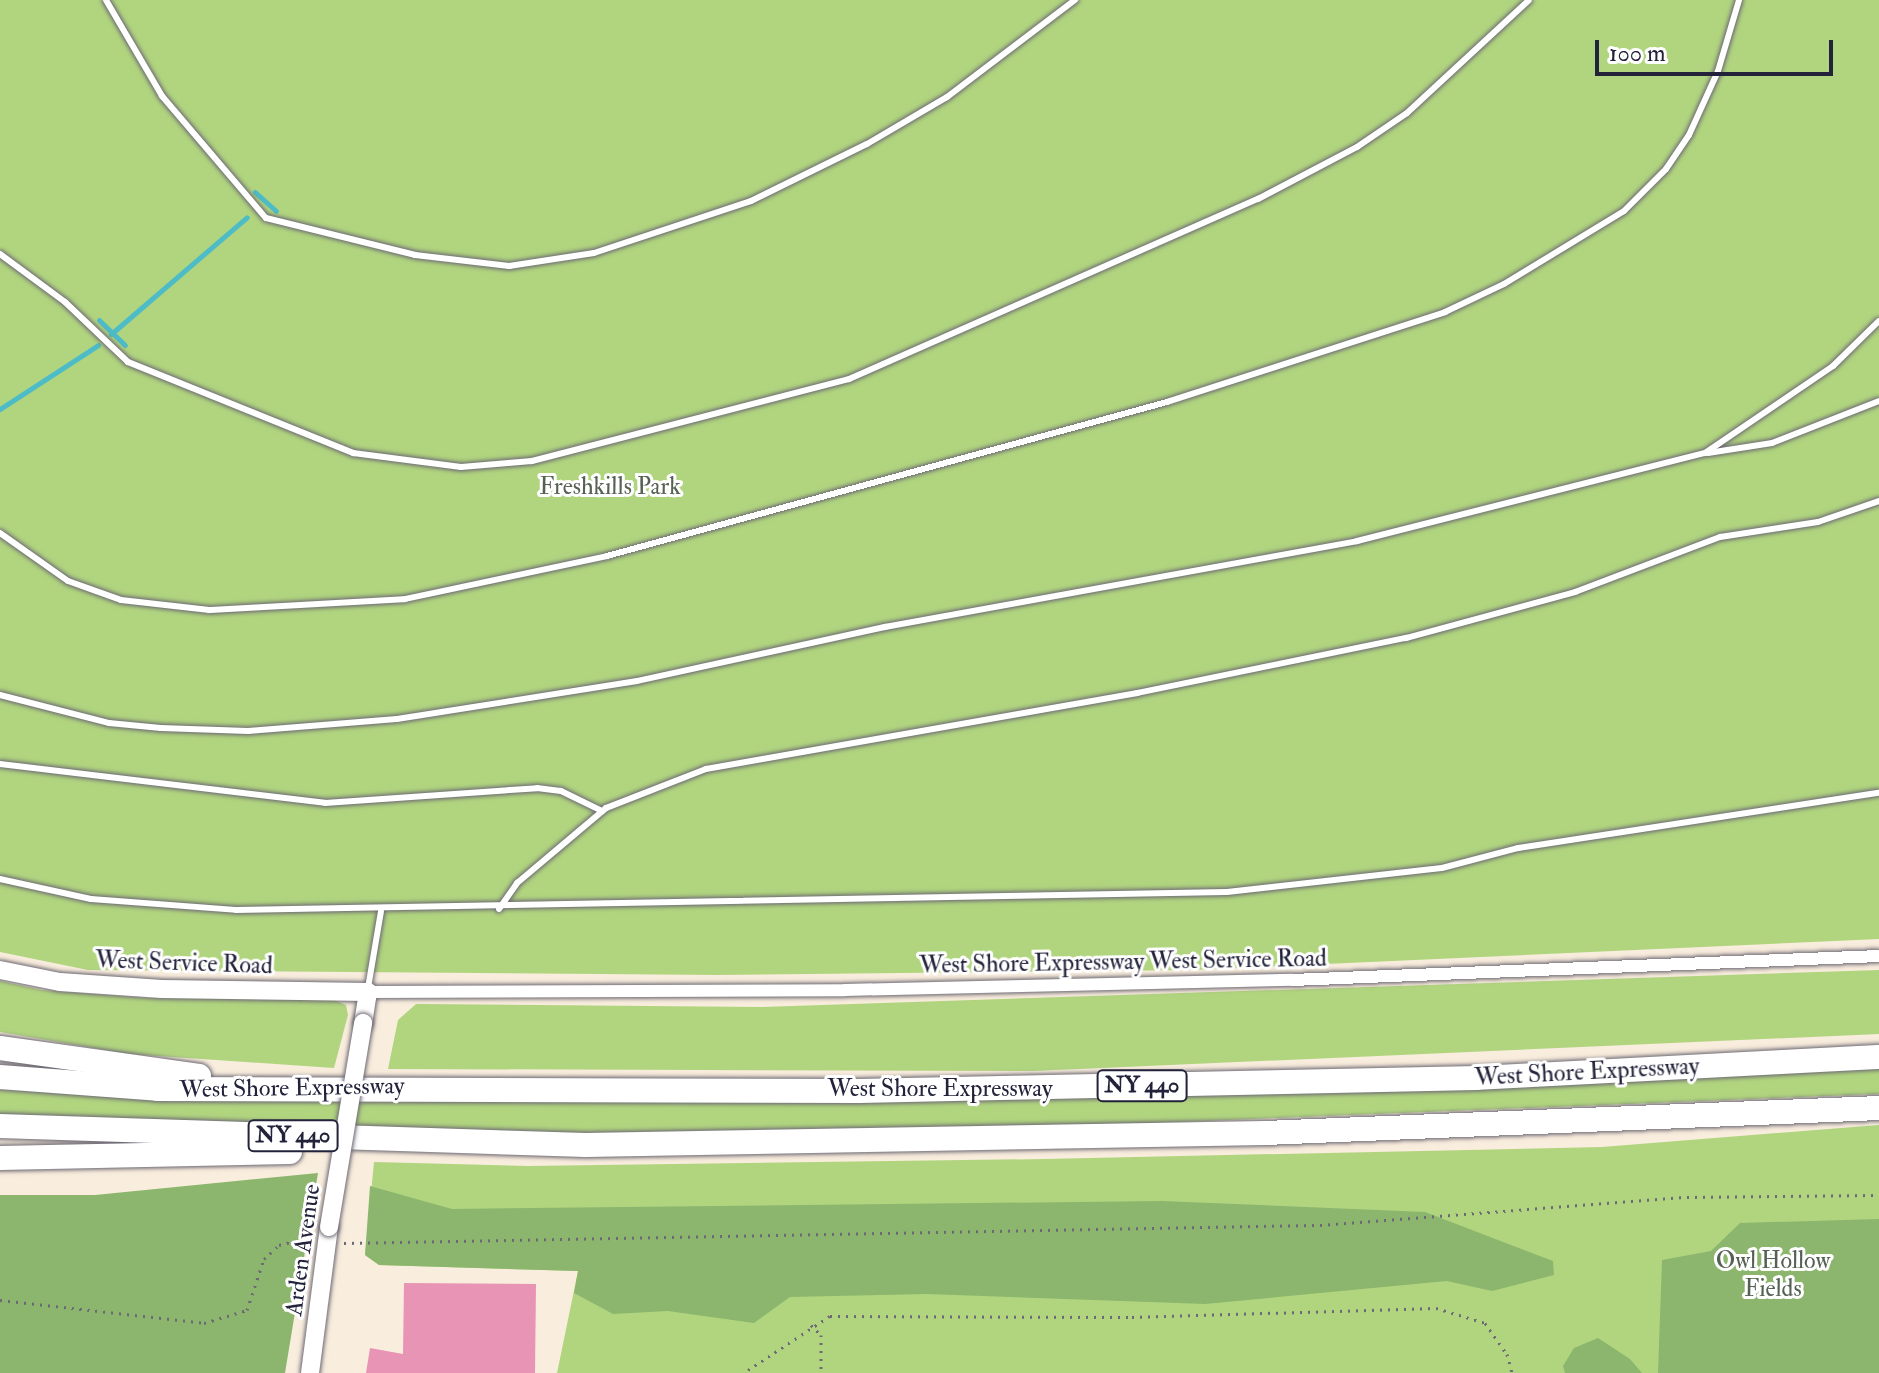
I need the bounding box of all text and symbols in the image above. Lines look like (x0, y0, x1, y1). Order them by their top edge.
scale bar (1599, 24, 1837, 74)
text: 100 m (1609, 38, 1666, 69)
park label: Freshkills Park (539, 473, 681, 501)
street label: West Shore Expressway West Service Road (919, 944, 1327, 980)
street label: West Service Road (95, 946, 273, 980)
street label: West Shore Expressway (1474, 1052, 1700, 1092)
road number: NY 440 (1096, 1068, 1188, 1104)
street label: West Shore Expressway (179, 1072, 405, 1104)
street label: West Shore Expressway (827, 1075, 1053, 1103)
road number: NY 440 (247, 1118, 339, 1154)
street label: Arden Avenue (279, 1182, 327, 1318)
park label: Owl Hollow Fields (1716, 1247, 1830, 1303)

